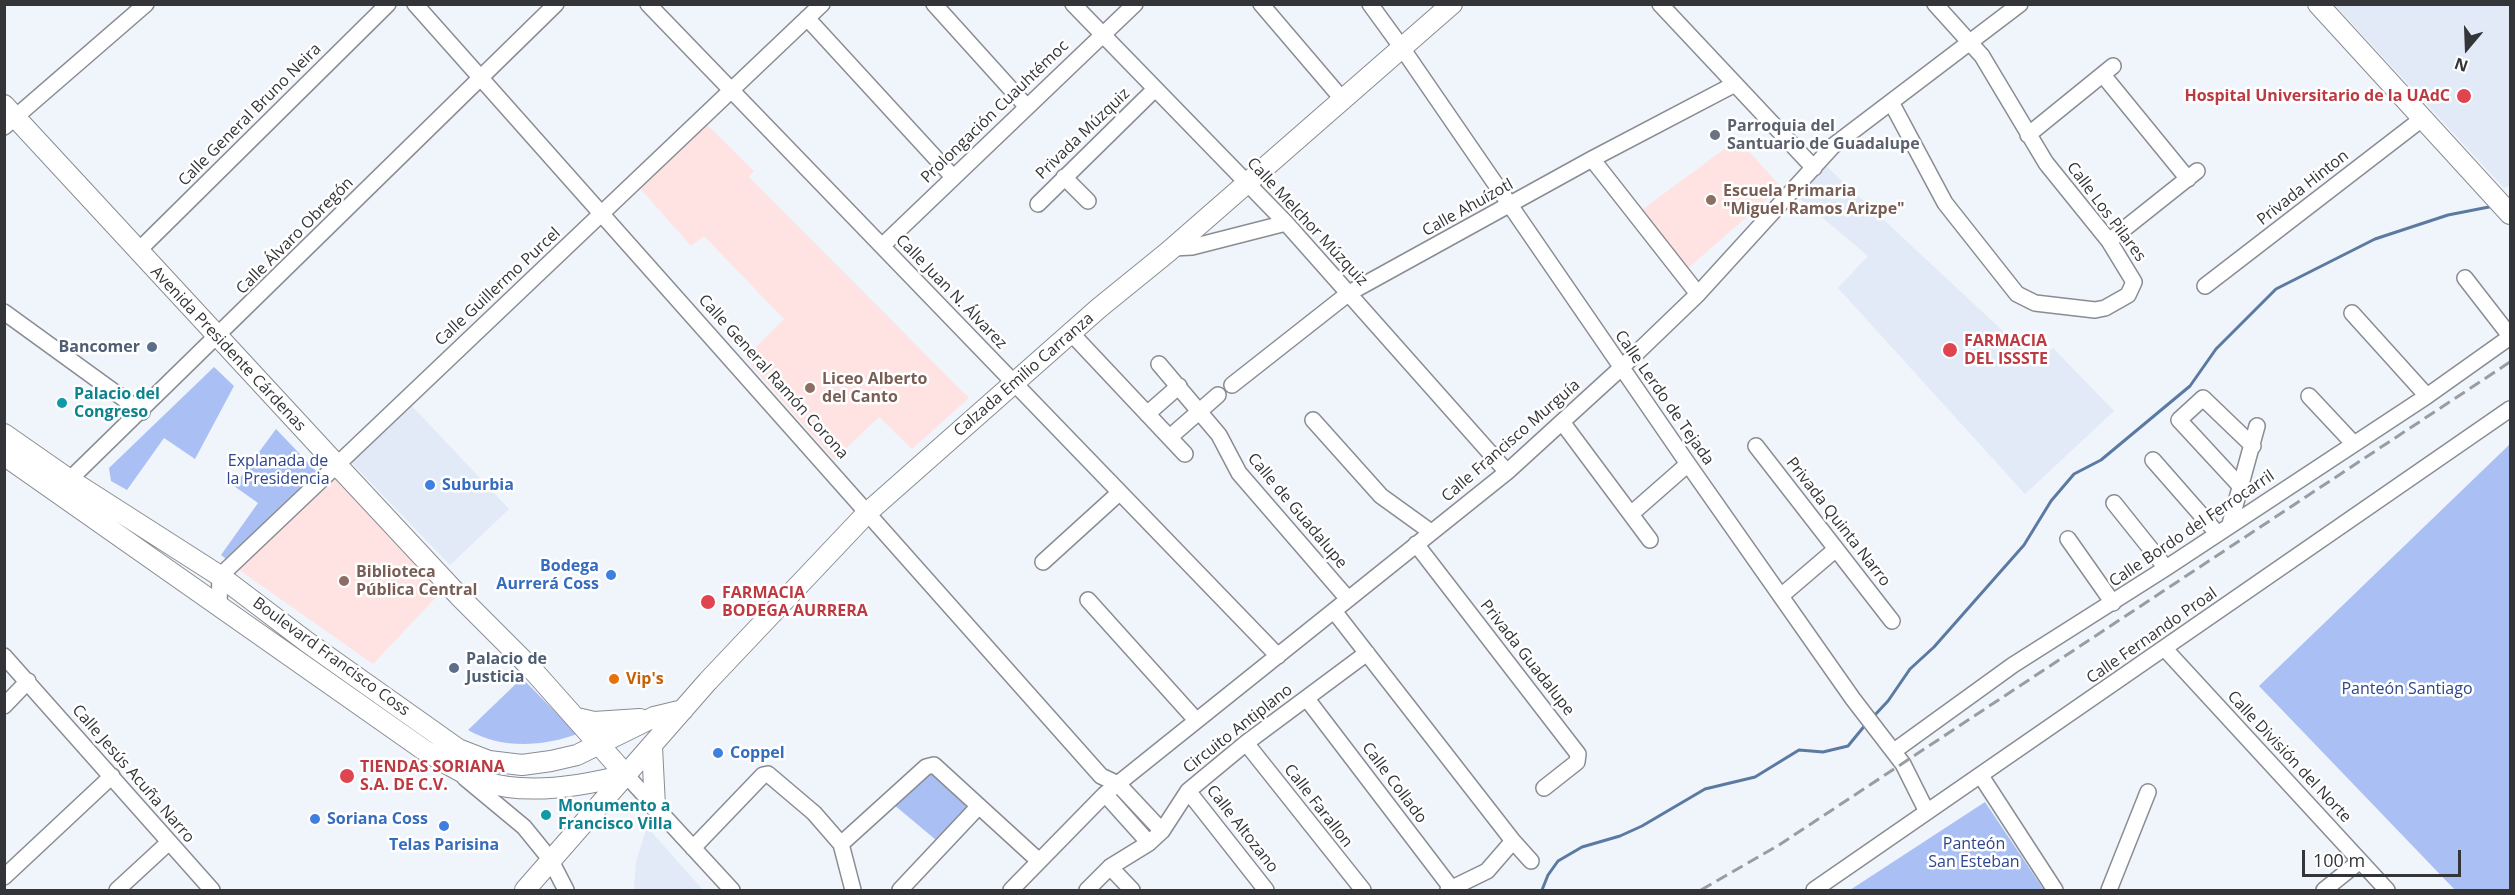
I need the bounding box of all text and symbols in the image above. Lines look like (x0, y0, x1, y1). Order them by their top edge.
north arrow (2437, 18, 2497, 78)
street label: Prolongación Cuauhtémoc (917, 37, 1073, 187)
street label: Calle General Bruno Neira (175, 40, 325, 190)
text: N (2451, 53, 2471, 78)
street label: Privada Múzquiz (1032, 84, 1134, 184)
place label: Hospital Universitario de la UAdC (2184, 86, 2450, 106)
marker: Hospital Universitario de la UAdC (2455, 87, 2473, 105)
place label: Parroquia del Santuario de Guadalupe (1727, 116, 1920, 154)
marker: Parroquia del Santuario de Guadalupe (1708, 128, 1722, 142)
street label: Privada Hinton (2253, 146, 2353, 230)
street label: Calle Melchor Múzquiz (1243, 154, 1371, 290)
street label: Calle Los Pilares (2062, 158, 2150, 266)
street label: Calle Álvaro Obregón (233, 174, 357, 298)
street label: Calle Ahuízotl (1419, 175, 1517, 241)
place label: Escuela Primaria "Miguel Ramos Arizpe" (1723, 181, 1905, 219)
marker: Escuela Primaria "Miguel Ramos Arizpe" (1704, 193, 1718, 207)
street label: Calle Guillermo Purcel (431, 224, 565, 350)
street label: Calle Juan N. Álvarez (891, 231, 1011, 353)
street label: Avenida Presidente Cárdenas (146, 263, 310, 435)
street label: Calle General Ramón Corona (694, 291, 852, 463)
street label: Calzada Emilio Carranza (950, 309, 1098, 441)
street label: Calle Lerdo de Tejada (1610, 327, 1718, 469)
place label: FARMACIA DEL ISSSTE (1964, 331, 2048, 369)
place label: Bancomer (59, 337, 140, 357)
marker: Bancomer (145, 340, 159, 354)
marker: FARMACIA DEL ISSSTE (1941, 341, 1959, 359)
place label: Liceo Alberto del Canto (822, 369, 927, 407)
street label: Calle Francisco Murguía (1438, 376, 1584, 506)
marker: Liceo Alberto del Canto (803, 381, 817, 395)
place label: Palacio del Congreso (74, 384, 160, 422)
marker: Palacio del Congreso (55, 396, 69, 410)
street label: Calle de Guadalupe (1243, 449, 1351, 573)
park label: Explanada de la Presidencia (226, 451, 330, 489)
street label: Privada Quinta Narro (1782, 454, 1894, 590)
street label: Calle Bordo del Ferrocarril (2106, 467, 2278, 591)
place label: Suburbia (442, 475, 514, 495)
marker: Suburbia (423, 478, 437, 492)
place label: Bodega Aurrerá Coss (496, 556, 599, 594)
place label: Biblioteca Pública Central (356, 562, 477, 600)
marker: Bodega Aurrerá Coss (604, 568, 618, 582)
marker: Biblioteca Pública Central (337, 574, 351, 588)
place label: FARMACIA BODEGA AURRERA (722, 583, 868, 621)
street label: Calle Fernando Proal (2083, 584, 2221, 688)
marker: FARMACIA BODEGA AURRERA (699, 593, 717, 611)
street label: Boulevard Francisco Coss (249, 594, 413, 720)
street label: Privada Guadalupe (1476, 596, 1578, 720)
place label: Palacio de Justicia (466, 649, 547, 687)
marker: Palacio de Justicia (447, 661, 461, 675)
place label: Vip's (626, 669, 664, 689)
marker: Vip's (607, 672, 621, 686)
park label: Panteón Santiago (2341, 679, 2473, 699)
street label: Circuito Antiplano (1179, 680, 1297, 778)
street label: Calle División del Norte (2223, 687, 2355, 827)
street label: Calle Jesús Acuña Narro (68, 701, 198, 847)
street label: Calle Collado (1357, 739, 1431, 827)
place label: Coppel (730, 743, 785, 763)
marker: Coppel (711, 746, 725, 760)
place label: TIENDAS SORIANA S.A. DE C.V. (360, 757, 505, 795)
street label: Calle Farallon (1280, 761, 1356, 851)
marker: TIENDAS SORIANA S.A. DE C.V. (338, 767, 356, 785)
street label: Calle Altozano (1202, 782, 1282, 876)
place label: Monumento a Francisco Villa (558, 796, 672, 834)
marker: Monumento a Francisco Villa (539, 808, 553, 822)
place label: Soriana Coss (327, 809, 428, 829)
marker: Soriana Coss (308, 812, 322, 826)
marker: Telas Parisina (437, 819, 451, 833)
park label: Panteón San Esteban (1928, 834, 2020, 872)
place label: Telas Parisina (389, 835, 499, 855)
scale bar (2305, 838, 2464, 876)
text: 100 m (2313, 848, 2365, 872)

